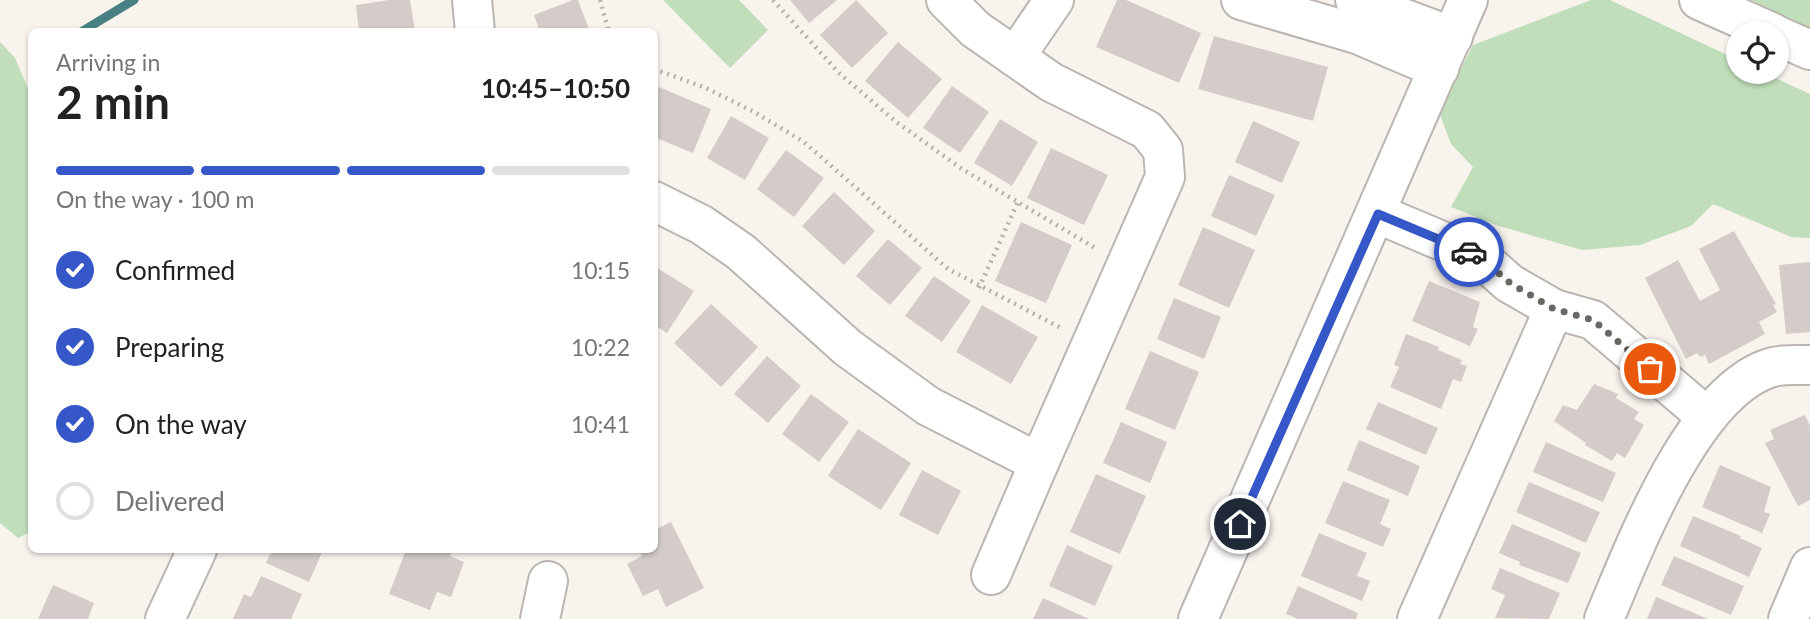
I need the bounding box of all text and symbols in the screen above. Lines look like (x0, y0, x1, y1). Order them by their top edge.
map controls (1726, 21, 1789, 84)
button: locate (1726, 21, 1789, 84)
text: Arriving in (56, 48, 160, 76)
text: 10:45–10:50 (481, 72, 630, 104)
text: 2 min (56, 74, 170, 129)
text: On the way · 100 m (56, 185, 255, 213)
courier (1434, 217, 1504, 287)
icon: car (1450, 233, 1488, 271)
icon: check (56, 251, 94, 289)
text: Confirmed (115, 254, 235, 286)
text: 10:15 (571, 256, 630, 284)
icon: check (56, 328, 94, 366)
text: Preparing (115, 331, 224, 363)
text: 10:22 (571, 333, 630, 361)
pin (1620, 339, 1680, 399)
icon: bag (1631, 350, 1669, 388)
icon: check (56, 405, 94, 443)
text: On the way (115, 408, 247, 440)
text: 10:41 (571, 410, 630, 438)
text: Delivered (115, 485, 225, 517)
pin (1210, 494, 1270, 554)
icon: home (1221, 505, 1259, 543)

